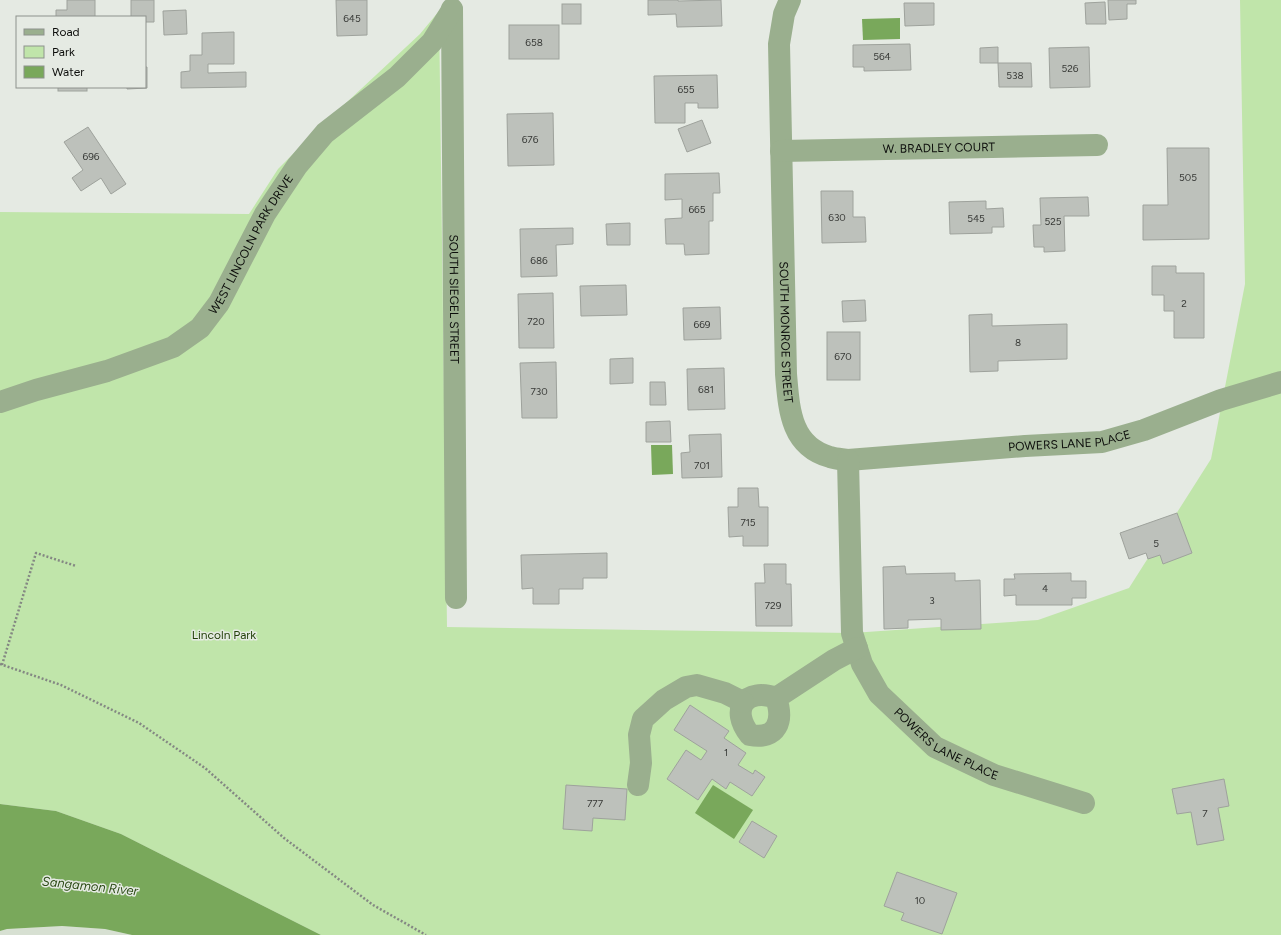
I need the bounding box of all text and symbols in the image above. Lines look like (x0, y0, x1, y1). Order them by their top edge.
house number: 645 (343, 12, 361, 25)
legend (16, 16, 146, 88)
text: Road (52, 25, 80, 39)
house number: 658 (525, 36, 543, 49)
text: Park (52, 45, 75, 59)
house number: 564 (873, 50, 891, 63)
house number: 526 (1062, 62, 1079, 75)
text: Water (52, 65, 84, 79)
house number: 538 (1006, 69, 1024, 82)
house number: 655 (677, 83, 695, 96)
house number: 676 (522, 133, 539, 146)
street label: W. BRADLEY COURT (883, 140, 996, 156)
house number: 696 (83, 150, 100, 163)
house number: 505 (1179, 171, 1197, 184)
street label: WEST LINCOLN PARK DRIVE (206, 172, 296, 317)
house number: 665 (688, 203, 706, 216)
house number: 630 (828, 211, 846, 224)
house number: 545 (967, 212, 985, 225)
house number: 525 (1044, 215, 1062, 228)
street label: SOUTH SIEGEL STREET (447, 234, 461, 364)
house number: 686 (530, 254, 548, 267)
street label: SOUTH MONROE STREET (777, 261, 796, 404)
house number: 2 (1181, 297, 1187, 310)
house number: 720 (527, 315, 545, 328)
house number: 669 (694, 318, 711, 331)
house number: 8 (1015, 336, 1021, 349)
house number: 670 (834, 350, 852, 363)
house number: 681 (698, 383, 714, 396)
house number: 730 (530, 385, 548, 398)
street label: POWERS LANE PLACE (1008, 427, 1132, 454)
house number: 701 (694, 459, 710, 472)
house number: 715 (740, 516, 756, 529)
house number: 5 (1153, 537, 1159, 550)
house number: 4 (1042, 582, 1048, 595)
house number: 3 (929, 594, 935, 607)
house number: 729 (765, 599, 782, 612)
park label: Lincoln Park (192, 628, 256, 642)
street label: POWERS LANE PLACE (891, 705, 1000, 783)
house number: 1 (724, 746, 728, 759)
house number: 777 (587, 797, 604, 810)
house number: 7 (1202, 807, 1208, 820)
water label: Sangamon River (41, 873, 139, 899)
house number: 10 (915, 894, 925, 907)

